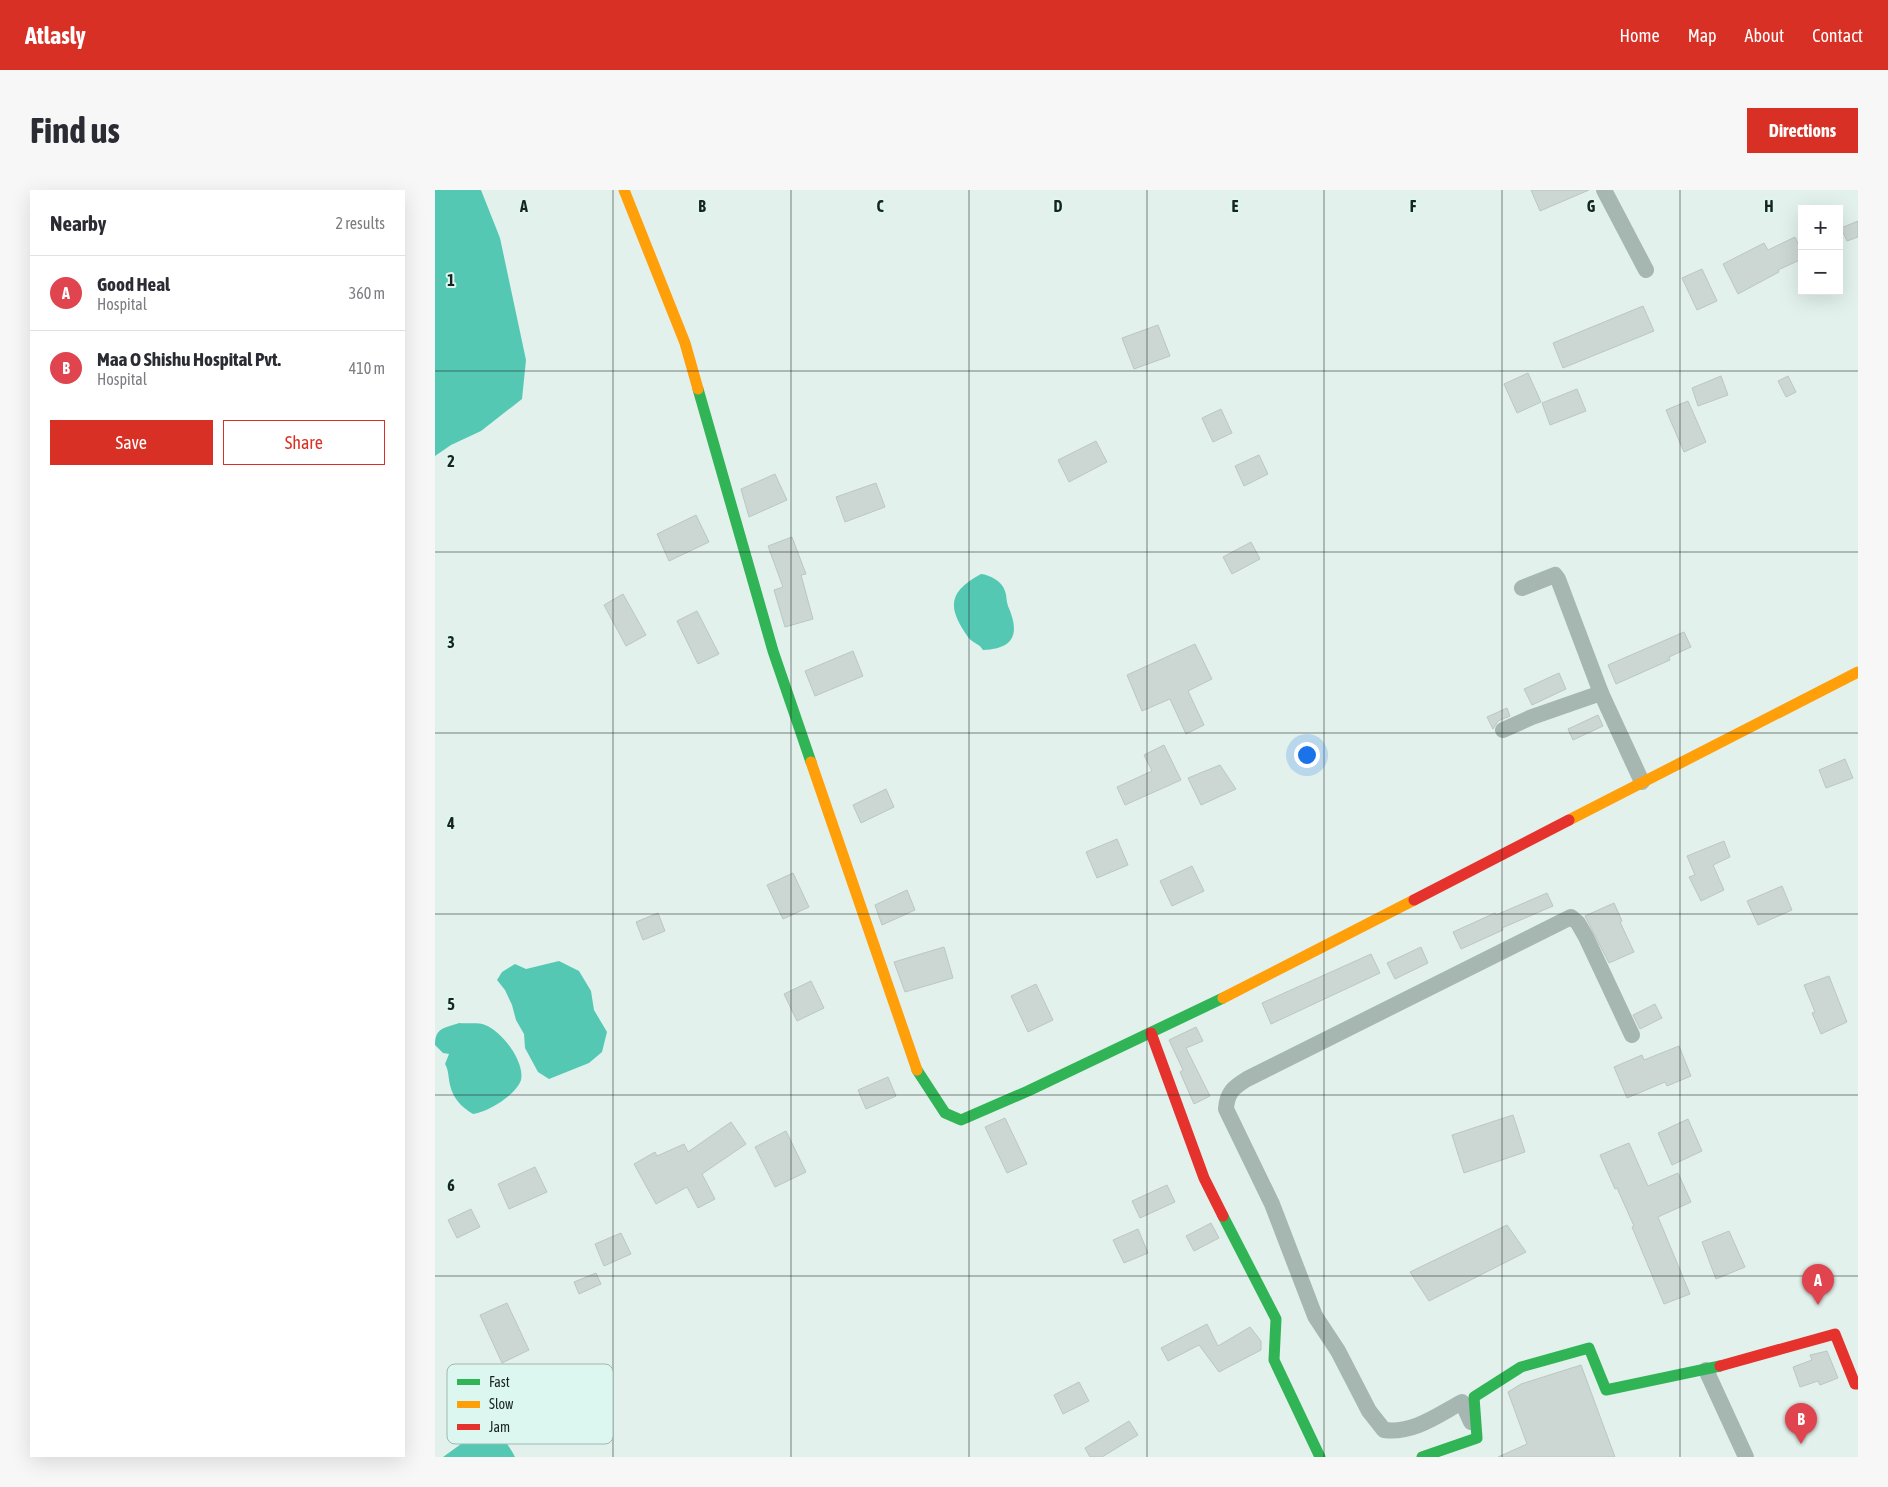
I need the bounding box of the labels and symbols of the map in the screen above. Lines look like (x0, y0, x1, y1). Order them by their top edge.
text: A (519, 197, 528, 215)
text: B (698, 197, 706, 215)
text: C (876, 197, 884, 215)
text: D (1054, 197, 1063, 215)
text: E (1232, 197, 1239, 215)
text: F (1410, 197, 1417, 215)
text: G (1587, 197, 1596, 215)
text: H (1764, 197, 1774, 215)
text: 1 (447, 271, 455, 289)
text: 2 (447, 452, 455, 470)
text: 3 (447, 633, 455, 651)
your location (1294, 742, 1320, 768)
text: 4 (446, 814, 455, 832)
text: 5 (447, 995, 455, 1013)
text: 6 (447, 1176, 455, 1194)
pin: A (1802, 1264, 1834, 1305)
legend (447, 1364, 613, 1444)
text: Fast (489, 1374, 510, 1390)
text: Slow (489, 1396, 514, 1412)
pin: B (1785, 1403, 1817, 1444)
text: Jam (489, 1419, 510, 1435)

